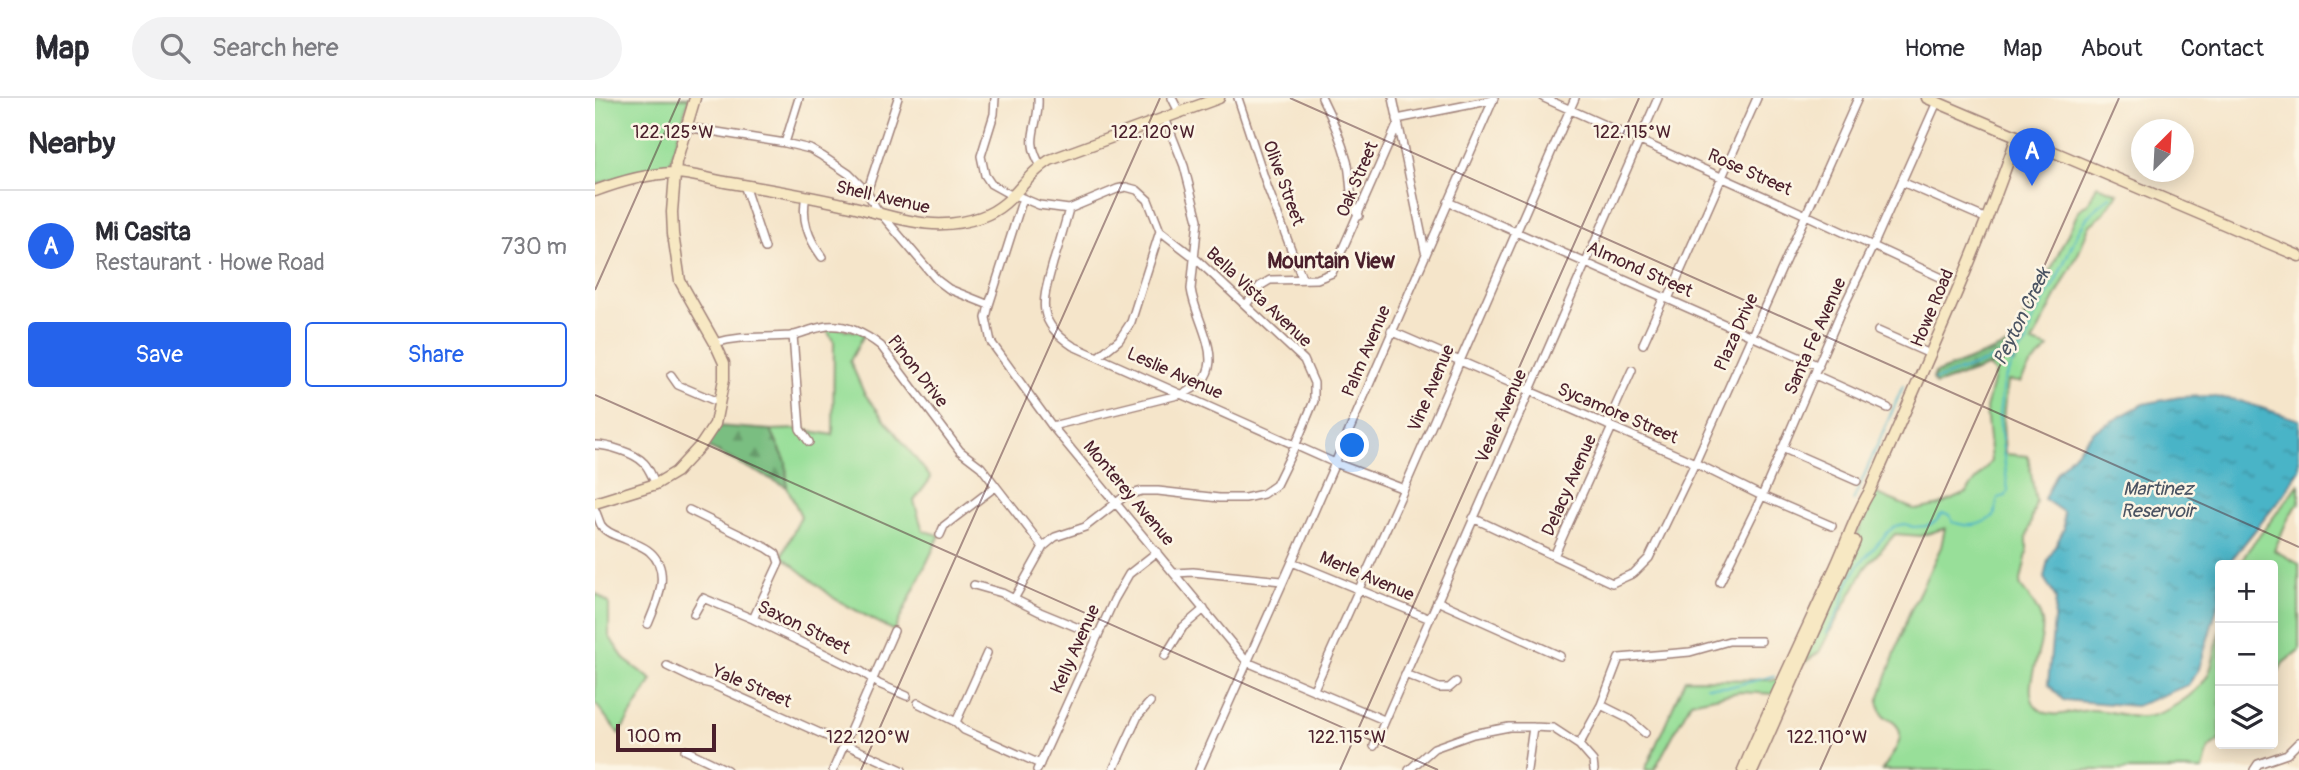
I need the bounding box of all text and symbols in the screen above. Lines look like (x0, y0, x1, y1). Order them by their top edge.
search box (132, 17, 622, 80)
text: Map (35, 28, 90, 69)
icon: search (156, 29, 194, 67)
text: Search here (212, 32, 339, 64)
text: Home (1904, 34, 1965, 63)
text: Map (2003, 34, 2043, 63)
text: About (2081, 34, 2143, 63)
text: Contact (2181, 34, 2264, 63)
north arrow (2131, 119, 2194, 182)
text: 122.125°W (632, 121, 714, 144)
text: 122.120°W (1111, 121, 1195, 144)
text: 122.115°W (1593, 121, 1671, 144)
text: Nearby (28, 125, 115, 162)
pin: A (2009, 128, 2055, 186)
street label: Olive Street (1257, 137, 1310, 230)
street label: Oak Street (1331, 137, 1384, 221)
street label: Rose Street (1704, 144, 1796, 202)
street label: Shell Avenue (834, 176, 932, 219)
text: Mi Casita (95, 216, 191, 248)
text: A (44, 232, 58, 261)
text: 730 m (501, 232, 567, 261)
street label: Almond Street (1583, 236, 1697, 303)
street label: Bella Vista Avenue (1201, 242, 1317, 353)
text: Restaurant · Howe Road (95, 248, 325, 277)
district label: Mountain View (1267, 248, 1396, 275)
water label: Peyton Creek (1988, 262, 2057, 369)
street label: Howe Road (1906, 265, 1959, 351)
street label: Santa Fe Avenue (1779, 274, 1852, 399)
street label: Plaza Drive (1709, 290, 1764, 375)
street label: Palm Avenue (1337, 302, 1396, 400)
button: Save (28, 322, 291, 387)
button: Share (305, 322, 567, 387)
street label: Pinon Drive (882, 331, 953, 412)
street label: Vine Avenue (1403, 341, 1460, 435)
street label: Leslie Avenue (1123, 342, 1226, 405)
street label: Veale Avenue (1471, 366, 1532, 467)
street label: Sycamore Street (1554, 378, 1682, 450)
your location (1335, 428, 1369, 462)
street label: Delacy Avenue (1537, 431, 1602, 540)
street label: Monterey Avenue (1078, 436, 1179, 551)
water label: Martinez Reservoir (2121, 477, 2197, 523)
street label: Merle Avenue (1316, 546, 1418, 607)
map controls (2215, 560, 2278, 749)
button: + (2215, 560, 2278, 623)
street label: Saxon Street (754, 595, 855, 660)
street label: Kelly Avenue (1046, 601, 1105, 697)
button: − (2215, 623, 2278, 686)
street label: Yale Street (708, 659, 796, 714)
button: layers (2215, 686, 2278, 749)
scale bar (616, 721, 716, 753)
text: 100 m (627, 724, 681, 748)
text: 122.120°W (826, 726, 910, 749)
text: 122.115°W (1308, 726, 1386, 749)
text: 122.110°W (1787, 726, 1867, 749)

